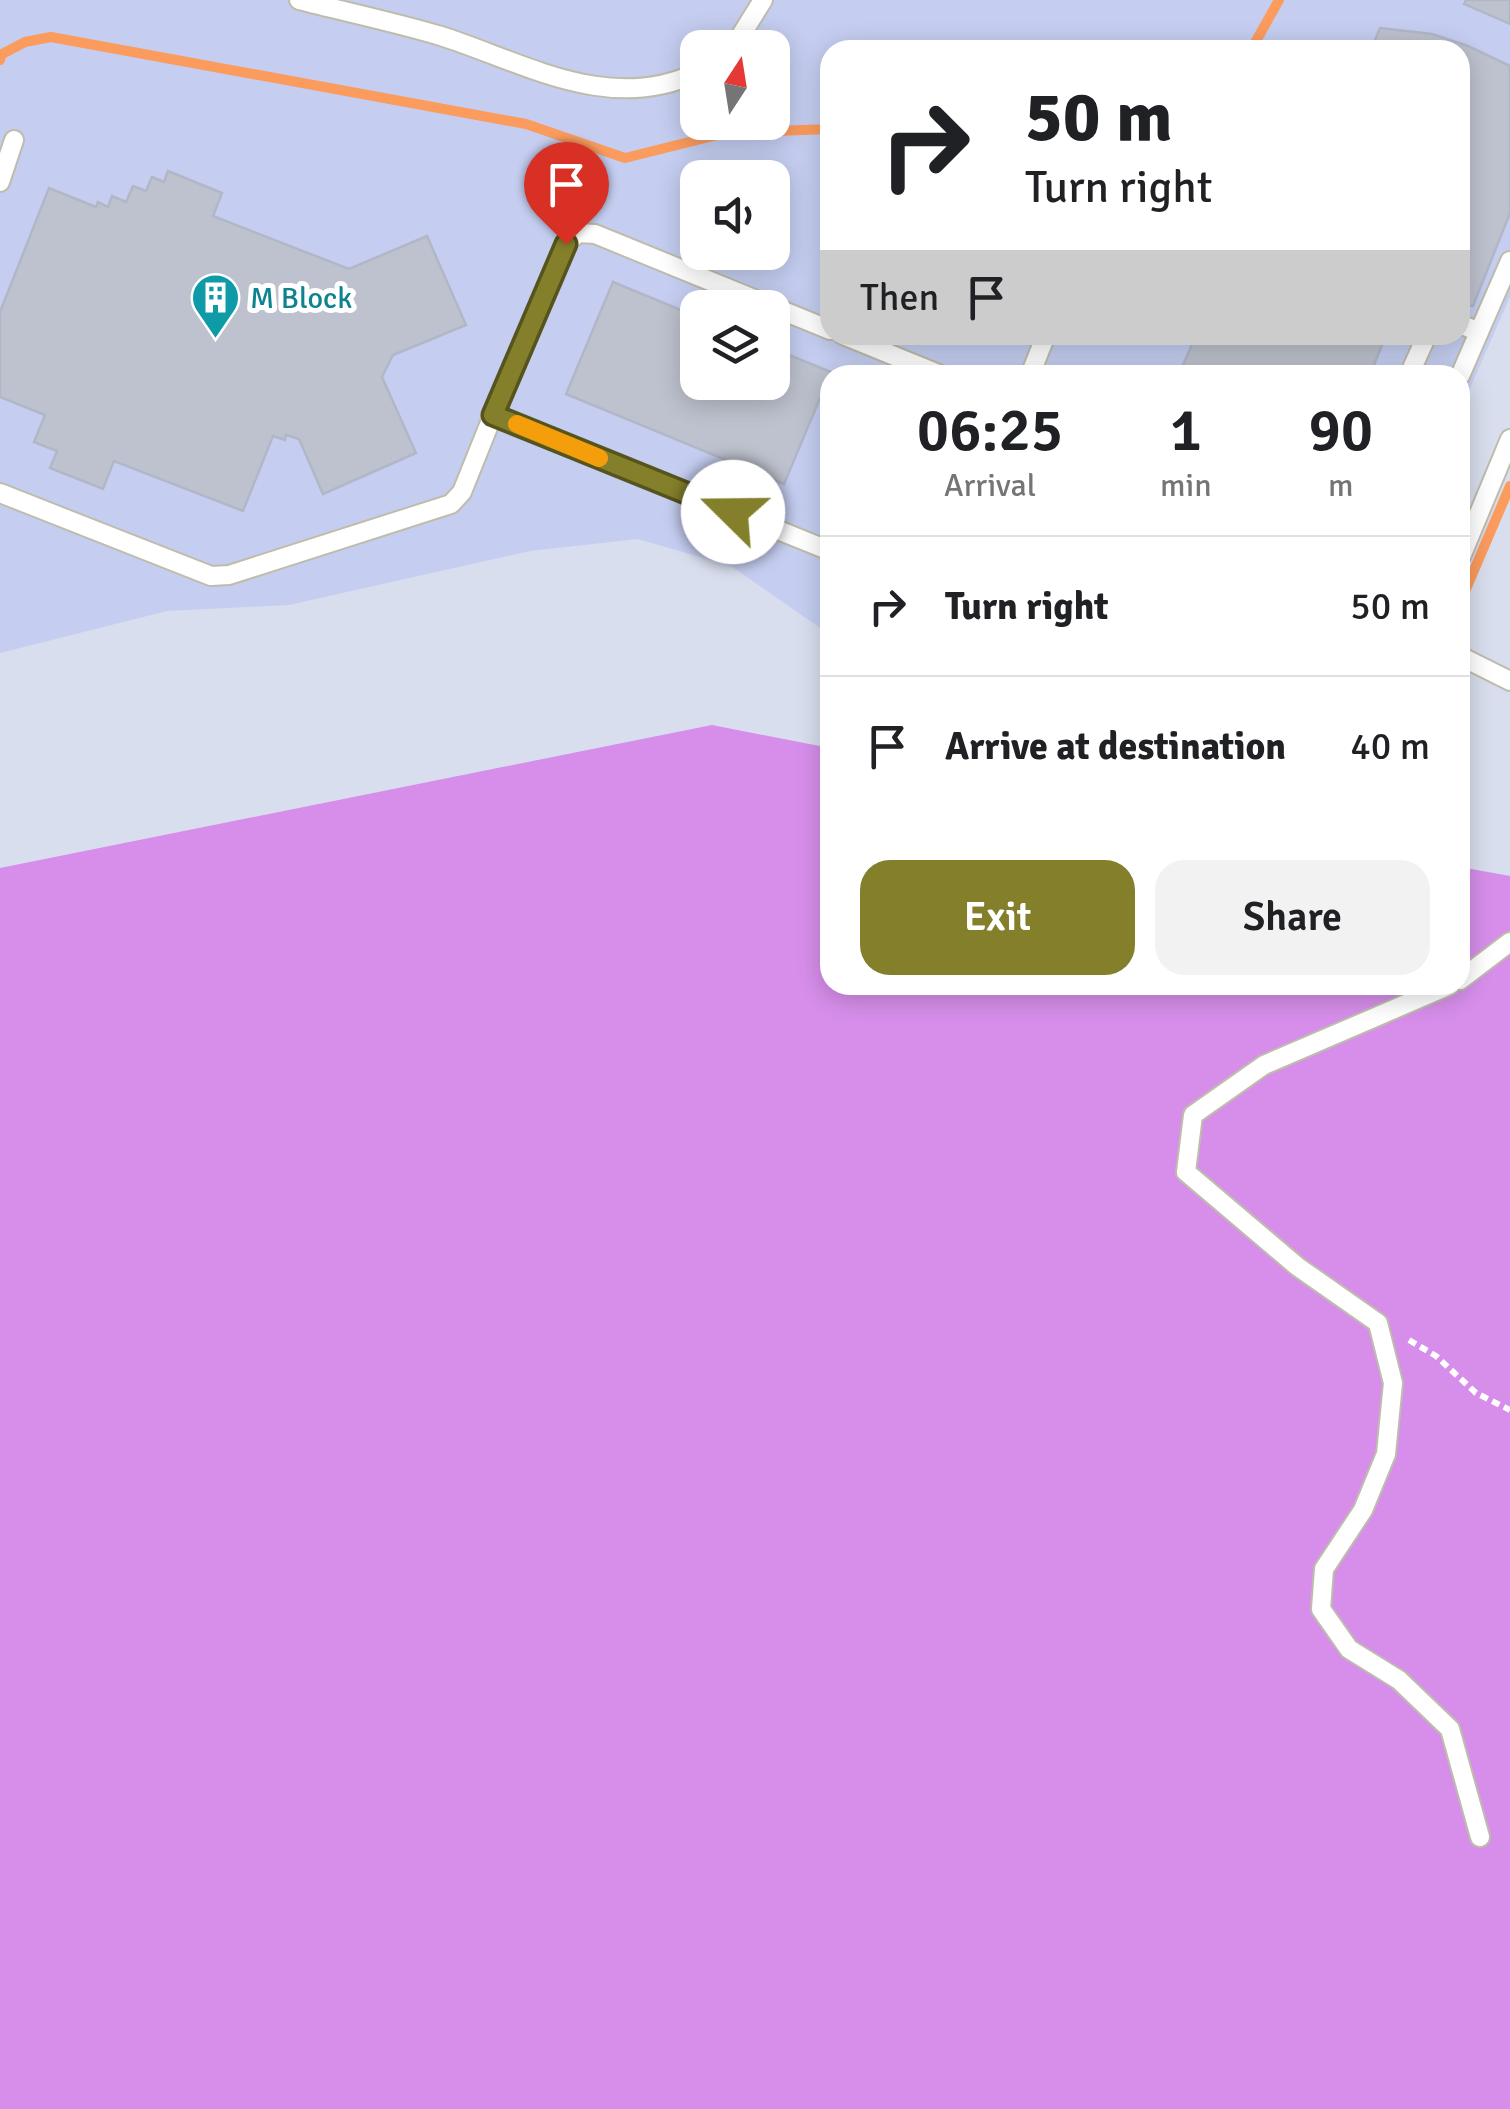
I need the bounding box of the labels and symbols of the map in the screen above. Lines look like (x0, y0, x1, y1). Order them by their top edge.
north arrow (680, 30, 790, 140)
pin (524, 142, 609, 245)
building icon: M Block (189, 272, 241, 340)
place label: M Block (250, 280, 352, 317)
position arrow (681, 460, 785, 564)

